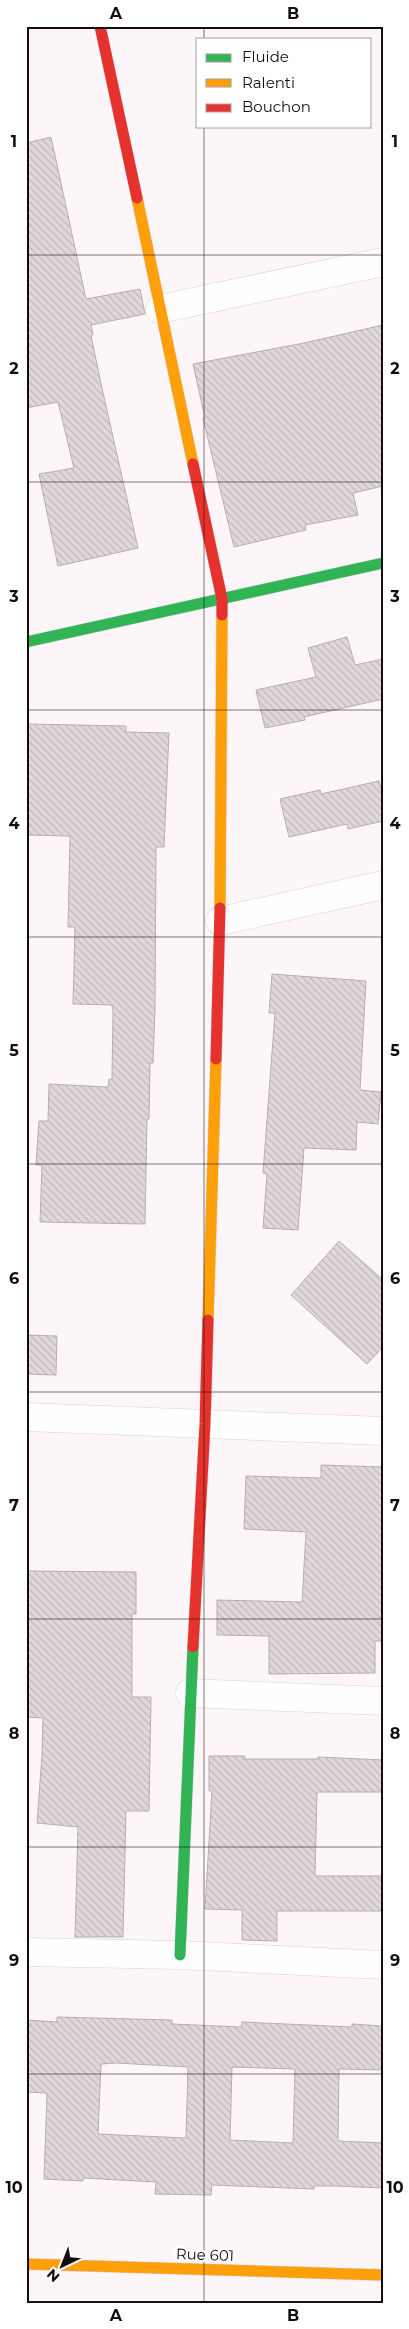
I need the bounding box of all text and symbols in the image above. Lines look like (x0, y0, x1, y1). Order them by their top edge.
text: A (109, 4, 123, 23)
text: B (287, 4, 299, 23)
legend (196, 38, 372, 128)
text: Fluide (242, 47, 289, 66)
text: Ralenti (242, 73, 295, 92)
text: Bouchon (242, 97, 311, 116)
text: 1 (11, 132, 17, 151)
text: 1 (392, 132, 398, 151)
text: 2 (9, 359, 19, 378)
text: 2 (390, 359, 400, 378)
text: 3 (8, 587, 19, 606)
text: 3 (389, 587, 400, 606)
text: 4 (8, 814, 20, 833)
text: 4 (389, 814, 401, 833)
text: 5 (9, 1041, 19, 1060)
text: 5 (390, 1041, 400, 1060)
text: 6 (9, 1269, 19, 1288)
text: 6 (390, 1269, 400, 1288)
text: 7 (9, 1496, 19, 1515)
text: 7 (390, 1496, 400, 1515)
text: 8 (9, 1724, 19, 1743)
text: 8 (390, 1724, 400, 1743)
text: 9 (9, 1951, 19, 1970)
text: 9 (390, 1951, 400, 1970)
text: 10 (5, 2178, 23, 2197)
text: 10 (386, 2178, 404, 2197)
north arrow (38, 2242, 88, 2292)
street label: Rue 601 (176, 2244, 235, 2265)
text: N (43, 2265, 63, 2286)
text: A (109, 2306, 123, 2325)
text: B (287, 2306, 299, 2325)

